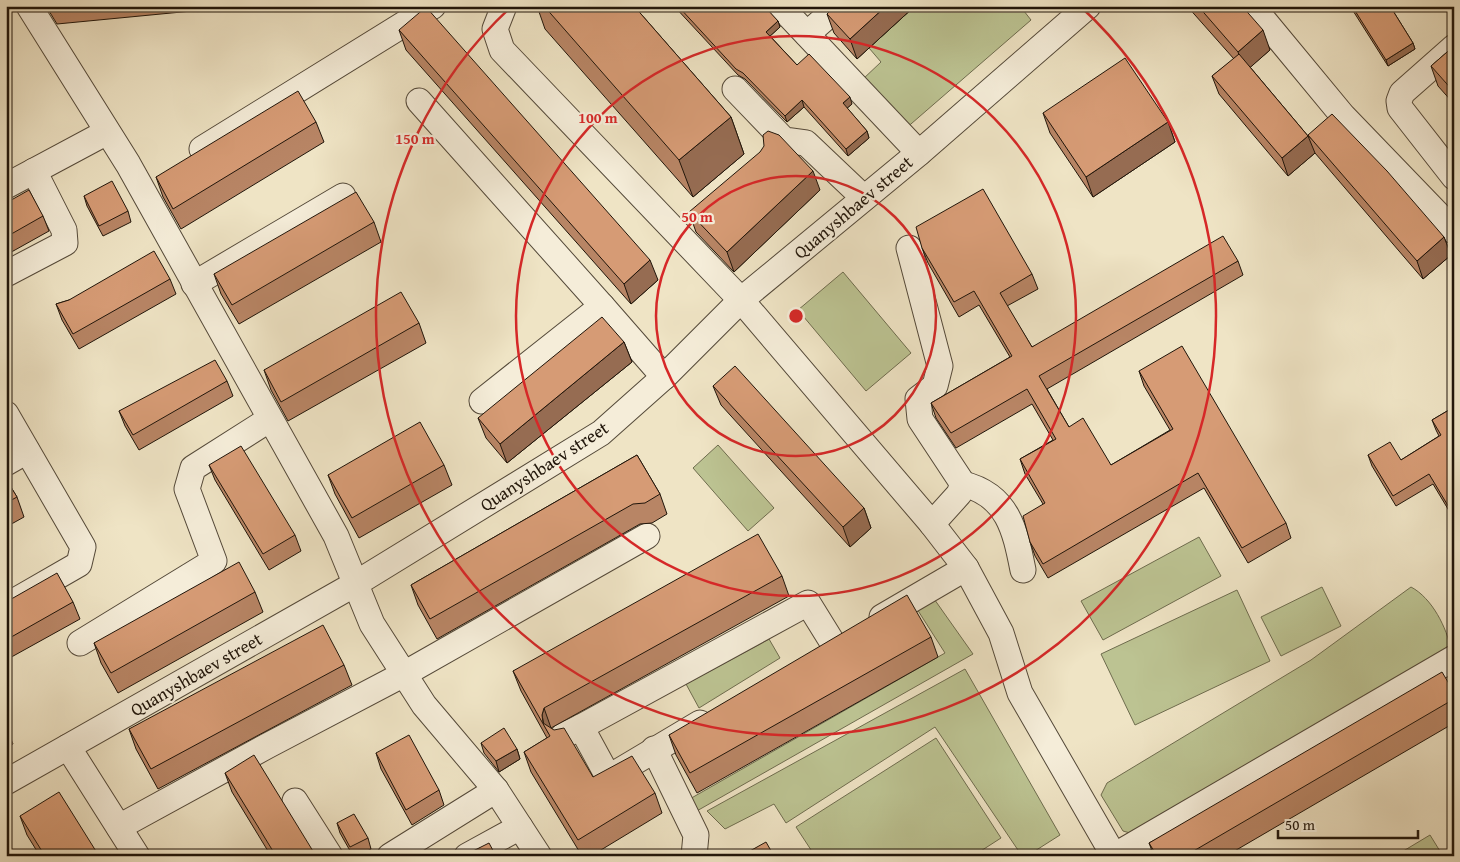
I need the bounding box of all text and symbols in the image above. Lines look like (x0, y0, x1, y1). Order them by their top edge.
text: 100 m (578, 107, 618, 128)
text: 150 m (395, 128, 435, 149)
street label: Quanyshbaev street (787, 148, 919, 265)
text: 50 m (681, 206, 713, 227)
centre of rings (787, 307, 805, 325)
street label: Quanyshbaev street (474, 414, 614, 518)
street label: Quanyshbaev street (125, 625, 268, 723)
scale bar (1278, 807, 1418, 839)
text: 50 m (1285, 814, 1316, 835)

